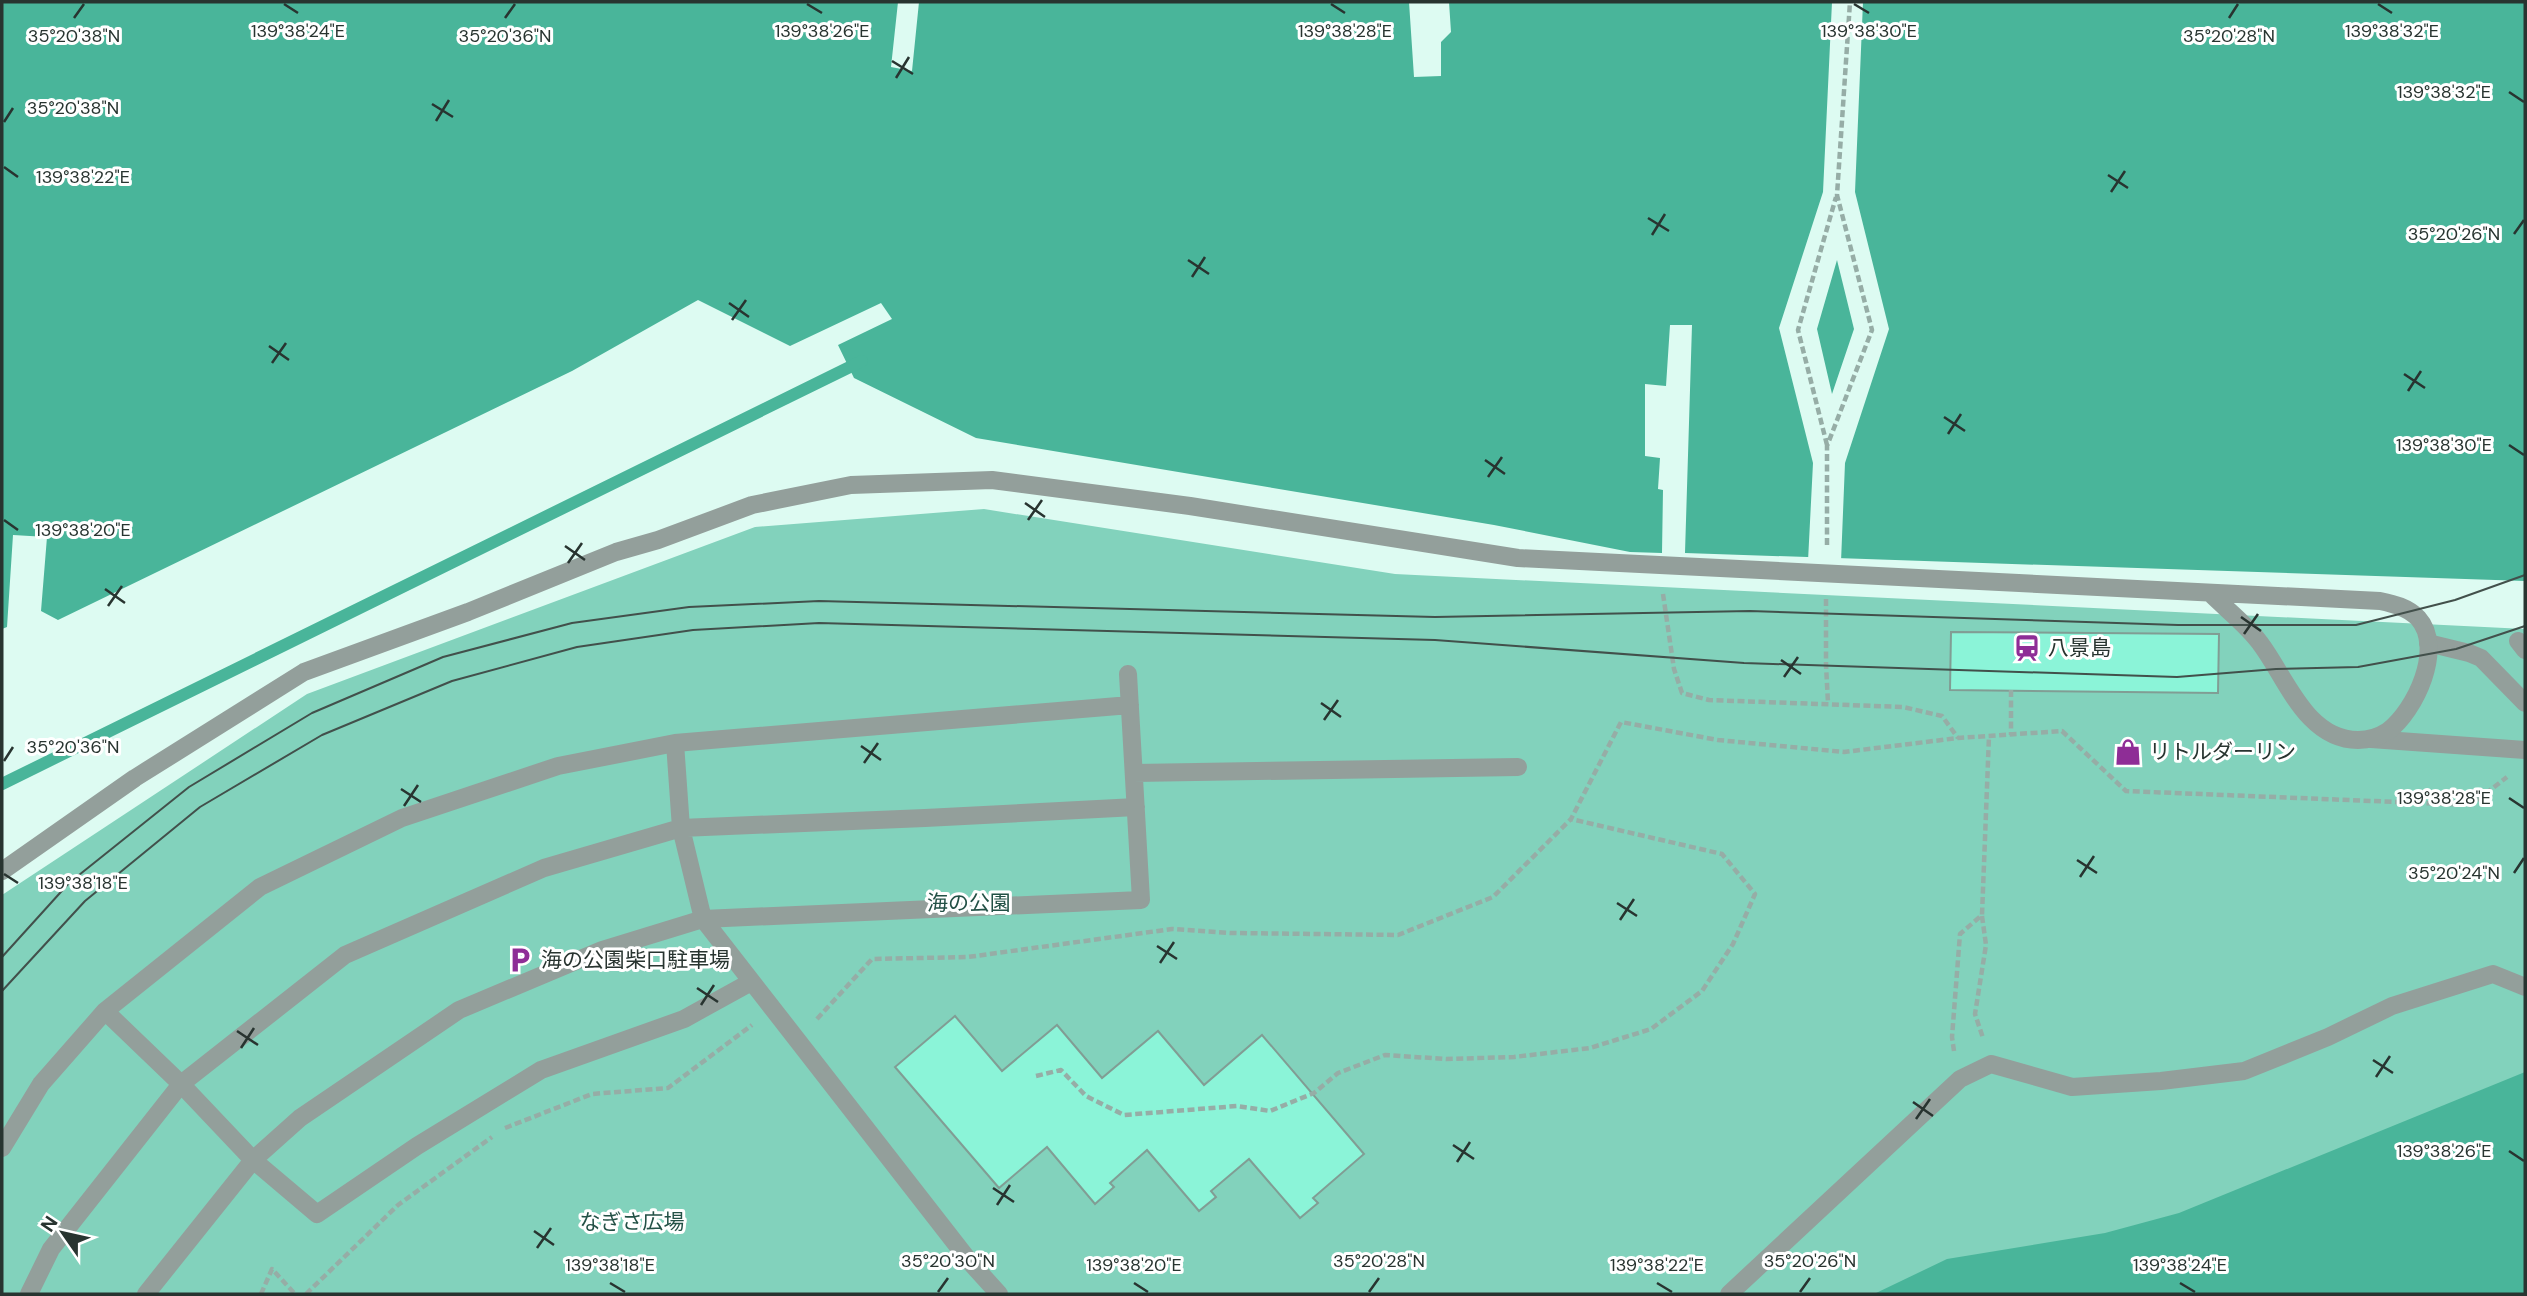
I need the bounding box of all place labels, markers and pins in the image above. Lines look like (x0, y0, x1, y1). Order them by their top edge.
station icon: 八景島 (2012, 633, 2042, 663)
place label: 八景島 (2048, 634, 2111, 662)
shop icon: リトルダーリン (2113, 737, 2143, 767)
place label: リトルダーリン (2149, 738, 2296, 766)
parking icon: 海の公園柴口駐車場 (505, 945, 535, 975)
place label: 海の公園柴口駐車場 (541, 946, 730, 974)

